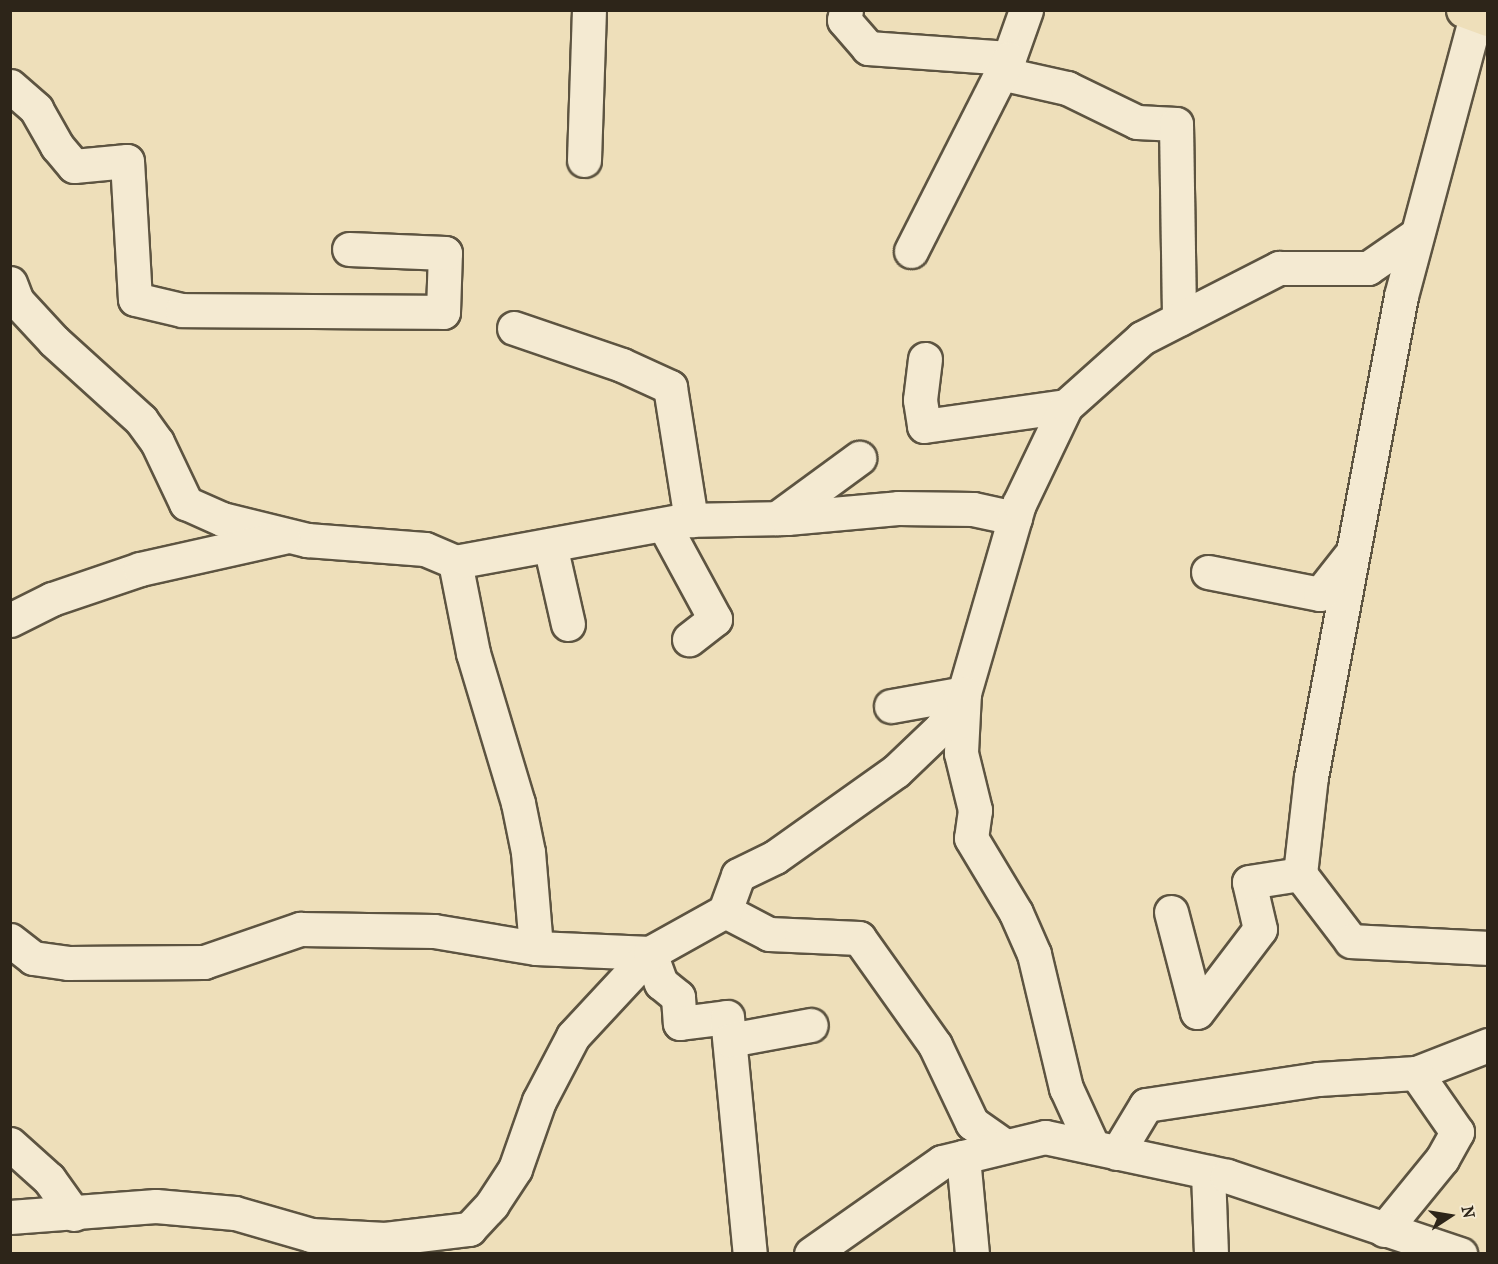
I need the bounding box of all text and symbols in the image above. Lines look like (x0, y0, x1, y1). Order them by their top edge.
north arrow (1420, 1186, 1480, 1246)
text: N (1458, 1204, 1479, 1220)

